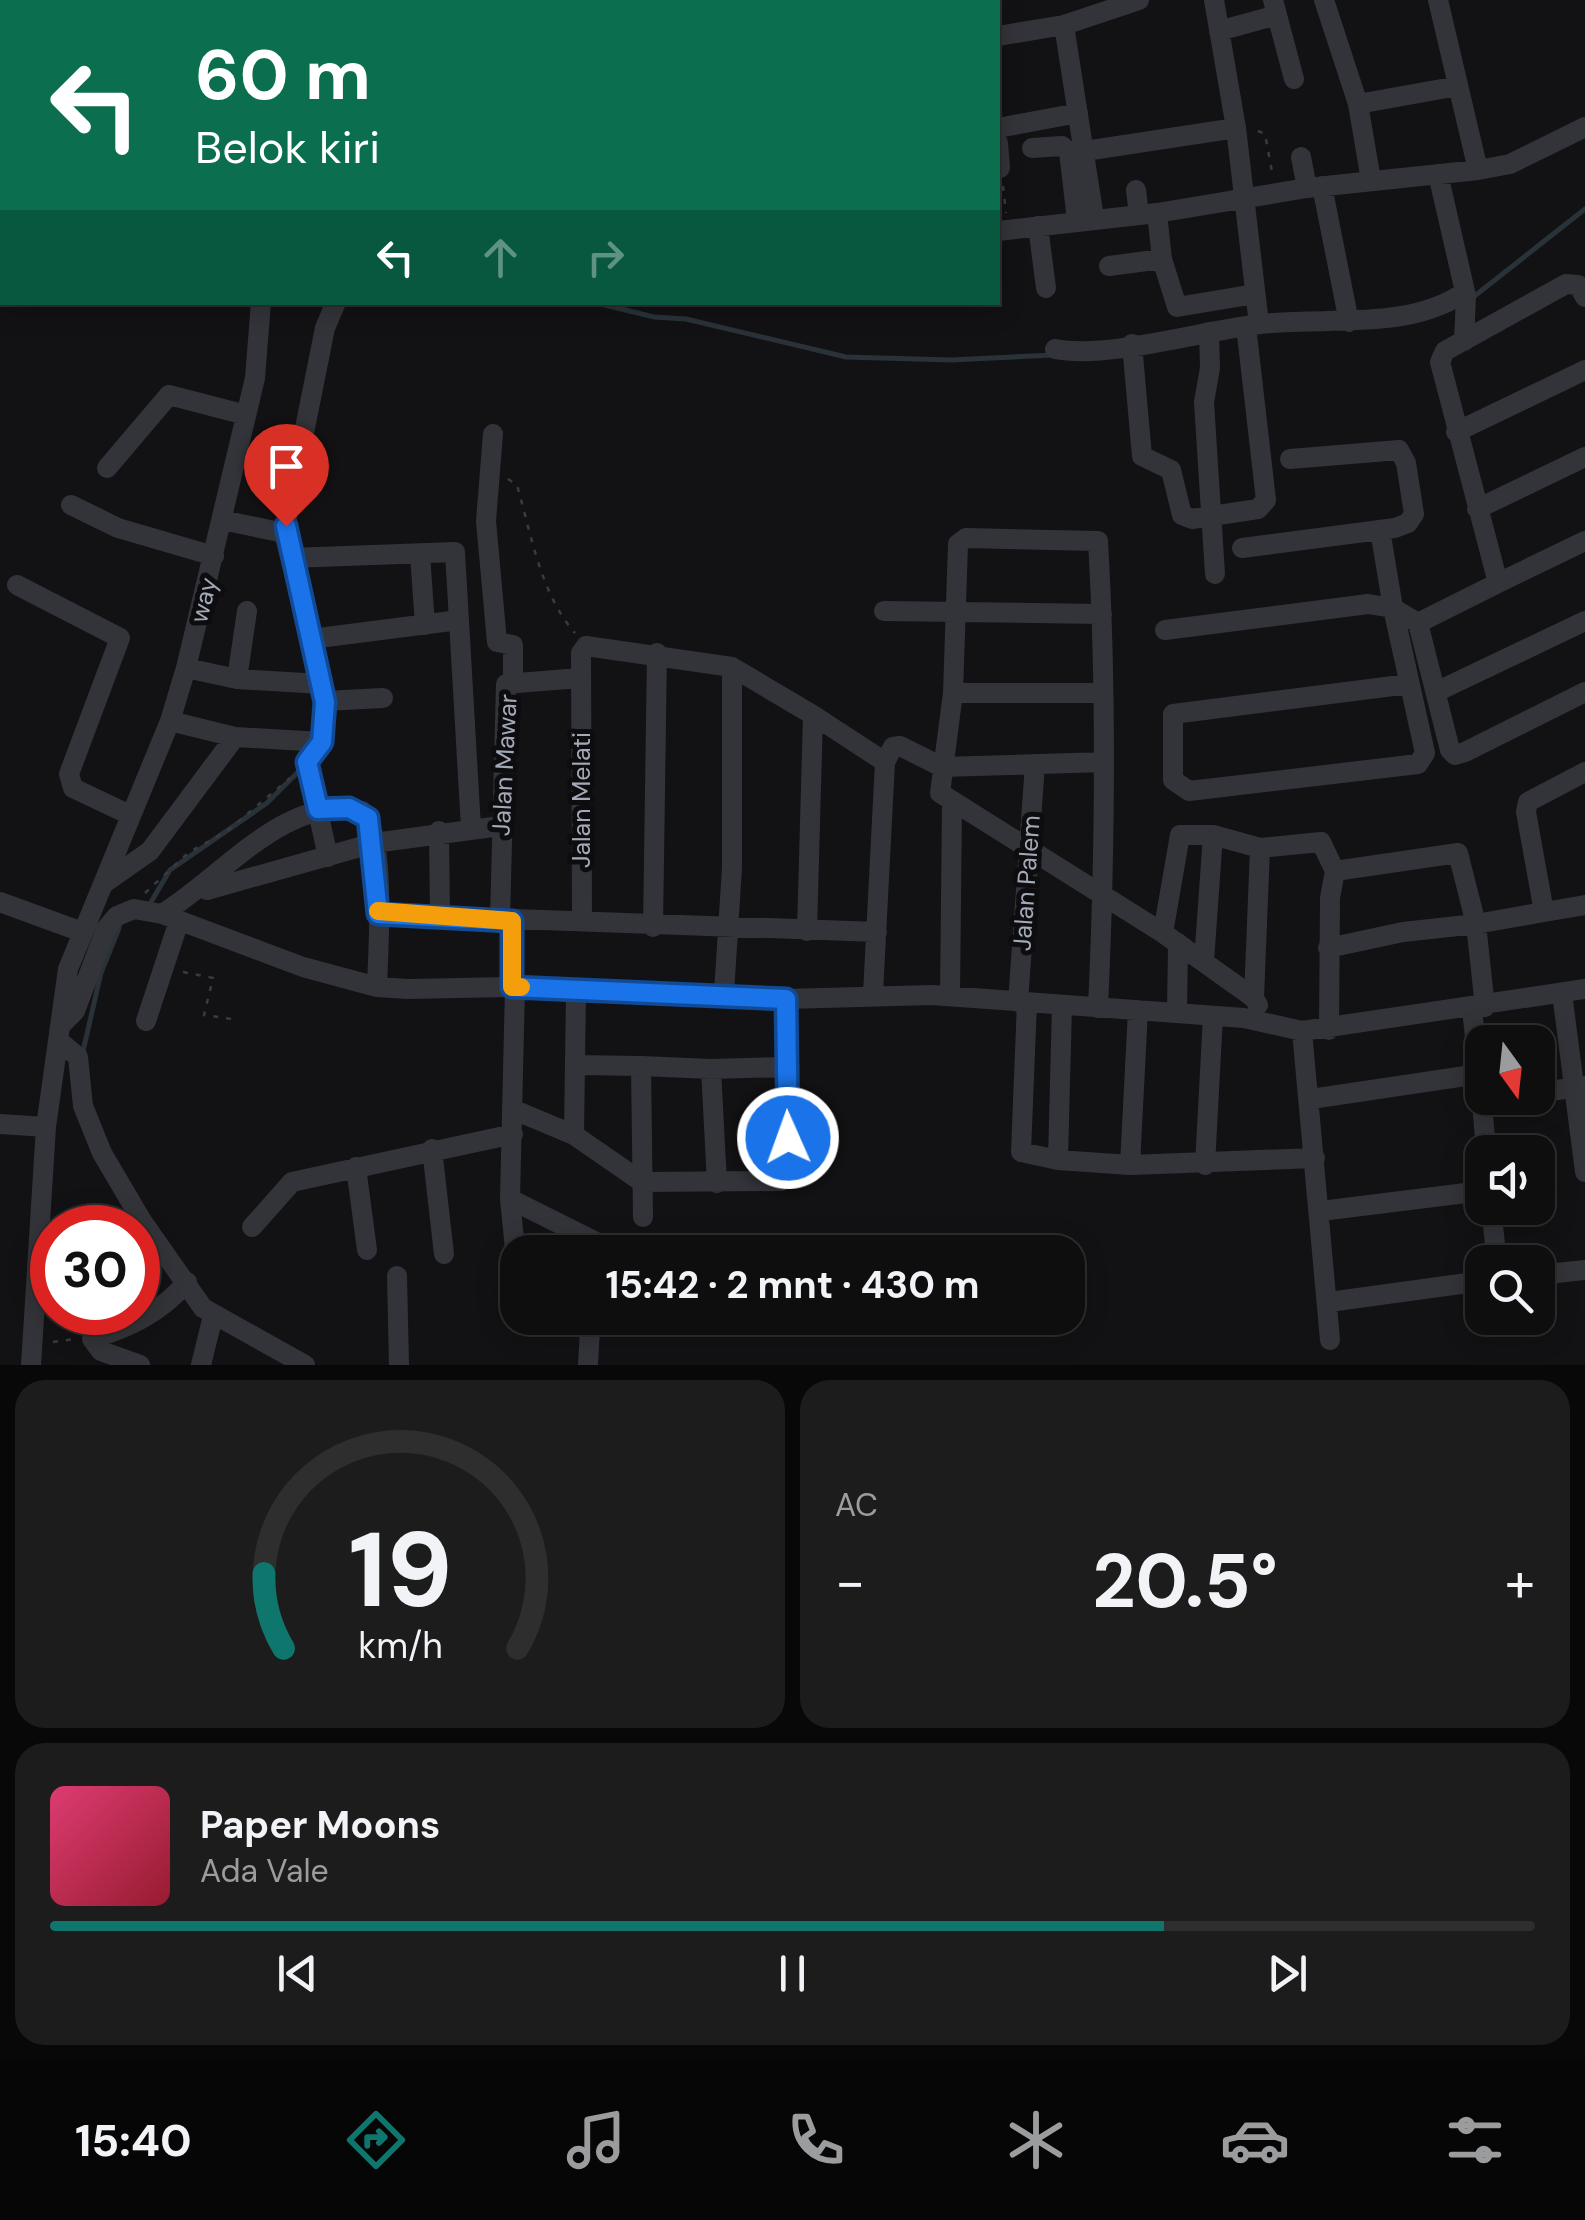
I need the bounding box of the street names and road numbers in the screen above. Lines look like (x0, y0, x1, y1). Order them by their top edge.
street label: way (182, 574, 225, 626)
street label: Jalan Mawar (484, 693, 525, 837)
street label: Jalan Melati (565, 732, 598, 868)
street label: Jalan Palem (1005, 814, 1048, 952)

